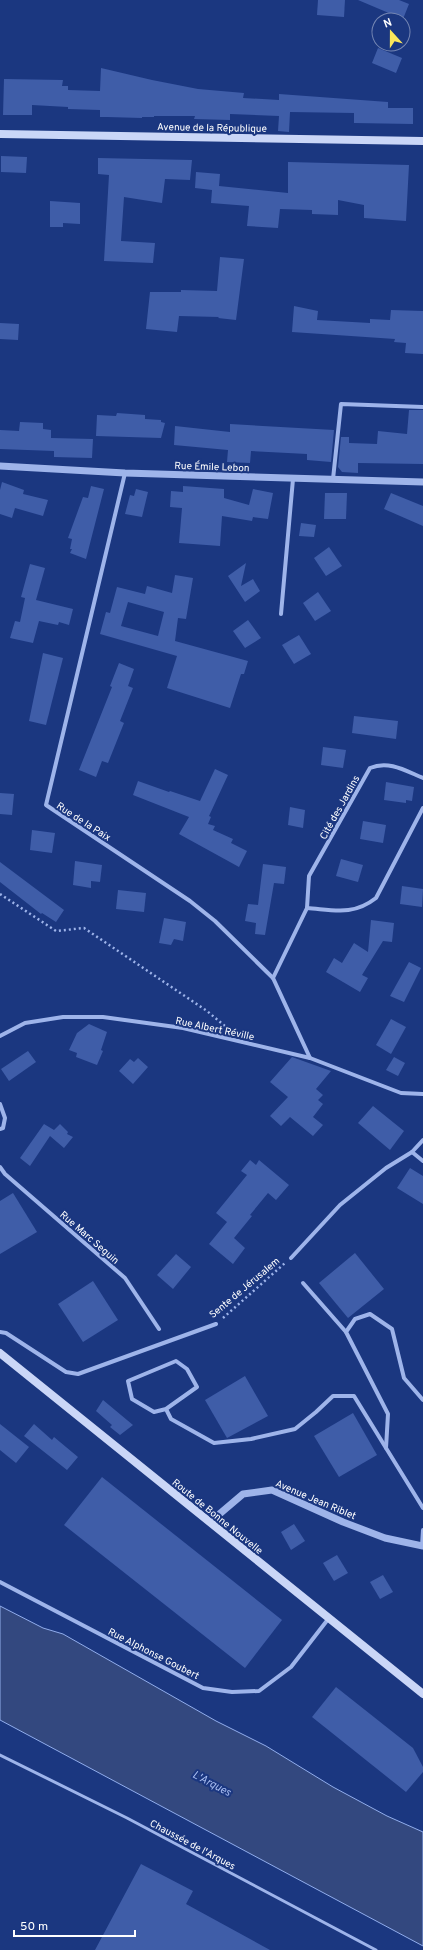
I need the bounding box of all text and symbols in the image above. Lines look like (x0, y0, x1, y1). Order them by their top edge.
north arrow (371, 12, 411, 52)
text: N (382, 16, 394, 32)
street label: Avenue de la République (157, 121, 267, 136)
street label: Rue Émile Lebon (174, 460, 250, 475)
street label: Cité des Jardins (317, 773, 363, 842)
street label: Rue de la Paix (53, 800, 113, 845)
street label: Rue Albert Réville (174, 1015, 255, 1044)
street label: Rue Marc Seguin (57, 1209, 121, 1268)
street label: Sente de Jérusalem (207, 1255, 283, 1321)
street label: Route de Bonne Nouvelle (169, 1476, 265, 1558)
street label: Avenue Jean Riblet (273, 1478, 358, 1523)
street label: Rue Alphonse Goubert (105, 1626, 201, 1683)
water label: L'Arques (190, 1768, 234, 1800)
street label: Chaussée de l'Arques (147, 1817, 238, 1874)
scale bar (14, 1912, 135, 1938)
text: 50 m (20, 1919, 48, 1935)

